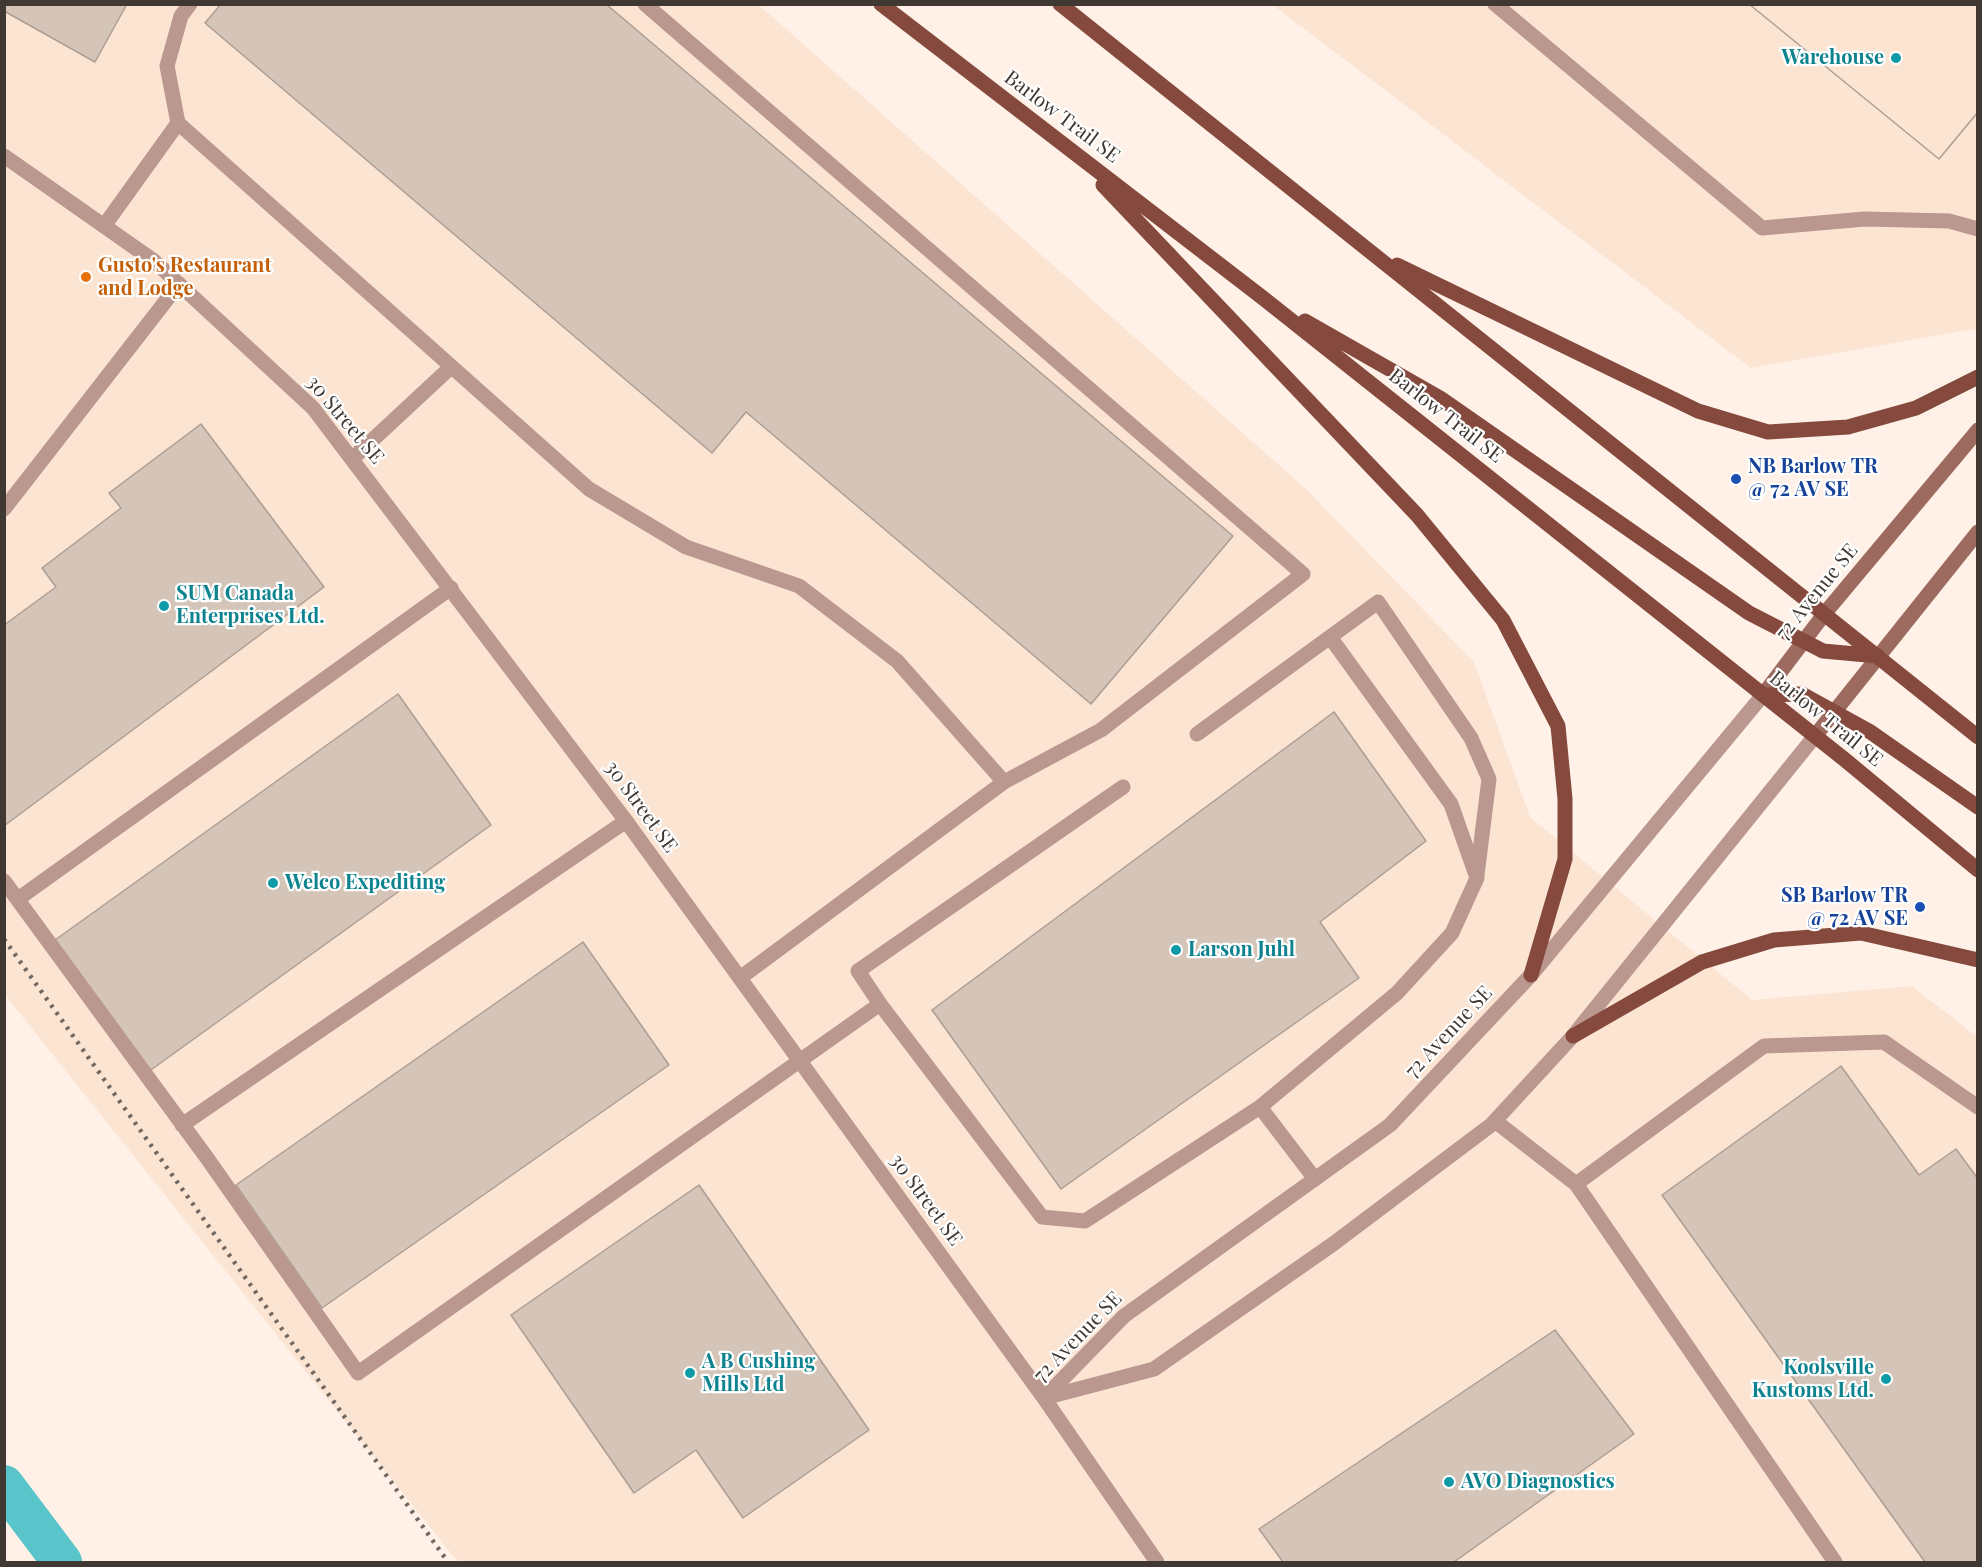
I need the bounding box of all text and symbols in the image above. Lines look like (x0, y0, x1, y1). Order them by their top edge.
place label: Warehouse (1782, 46, 1884, 70)
marker: Warehouse (1889, 51, 1903, 65)
street label: Barlow Trail SE (999, 66, 1125, 168)
place label: Gusto's Restaurant and Lodge (98, 254, 271, 301)
marker: Gusto's Restaurant and Lodge (79, 270, 93, 284)
street label: Barlow Trail SE (1384, 364, 1508, 468)
street label: 30 Street SE (301, 371, 389, 469)
place label: NB Barlow TR @ 72 AV SE (1748, 455, 1878, 502)
marker: NB Barlow TR @ 72 AV SE (1729, 472, 1743, 486)
street label: 72 Avenue SE (1771, 539, 1863, 645)
place label: SUM Canada Enterprises Ltd. (176, 582, 325, 629)
marker: SUM Canada Enterprises Ltd. (157, 599, 171, 613)
street label: Barlow Trail SE (1765, 666, 1887, 772)
street label: 30 Street SE (600, 756, 682, 858)
place label: Welco Expediting (285, 871, 445, 895)
marker: Welco Expediting (266, 876, 280, 890)
place label: SB Barlow TR @ 72 AV SE (1781, 884, 1908, 931)
marker: SB Barlow TR @ 72 AV SE (1913, 900, 1927, 914)
place label: Larson Juhl (1188, 938, 1295, 962)
marker: Larson Juhl (1169, 943, 1183, 957)
street label: 72 Avenue SE (1400, 981, 1498, 1083)
street label: 30 Street SE (885, 1149, 967, 1251)
street label: 72 Avenue SE (1029, 1287, 1127, 1387)
place label: A B Cushing Mills Ltd (702, 1350, 815, 1397)
place label: Koolsville Kustoms Ltd. (1752, 1356, 1874, 1403)
marker: A B Cushing Mills Ltd (683, 1366, 697, 1380)
marker: Koolsville Kustoms Ltd. (1879, 1372, 1893, 1386)
place label: AVO Diagnostics (1461, 1470, 1615, 1494)
marker: AVO Diagnostics (1442, 1475, 1456, 1489)

